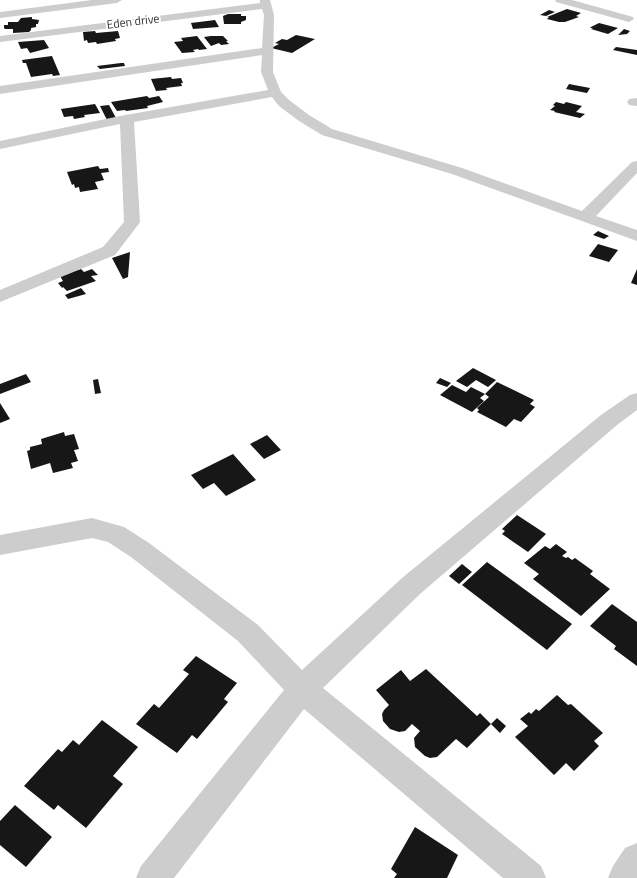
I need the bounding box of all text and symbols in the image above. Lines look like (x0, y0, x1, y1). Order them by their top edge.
street label: Eden drive (106, 8, 160, 34)

